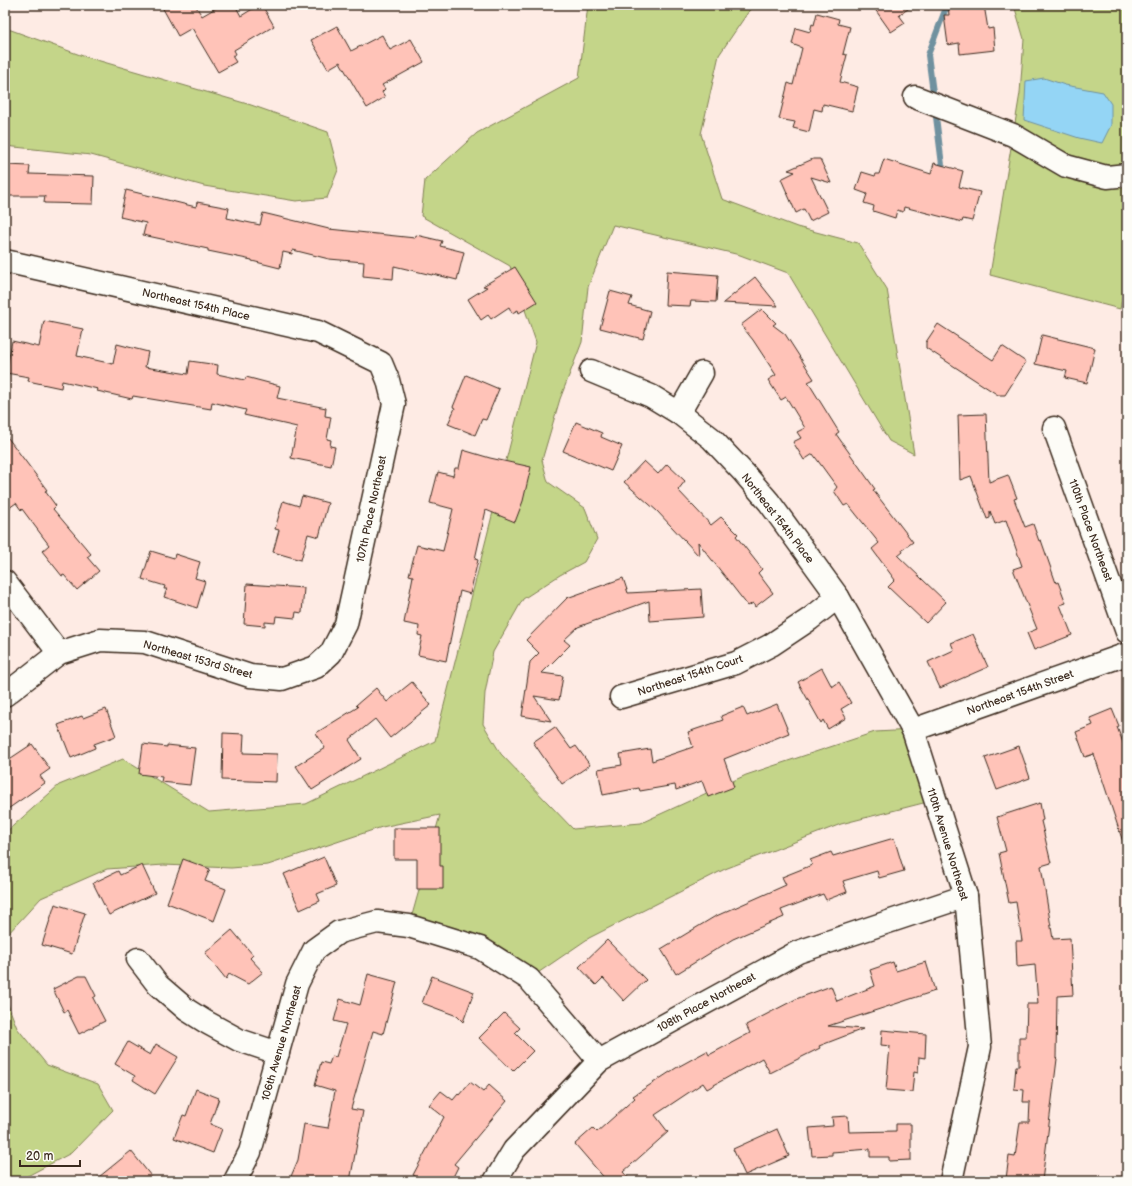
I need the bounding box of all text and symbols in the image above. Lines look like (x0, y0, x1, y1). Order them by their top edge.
street label: Northeast 154th Place (141, 286, 252, 323)
street label: 107th Place Northeast (354, 454, 389, 564)
street label: Northeast 154th Place (739, 471, 817, 566)
street label: 110th Place Northeast (1066, 477, 1115, 584)
street label: Northeast 153rd Street (142, 638, 255, 681)
street label: Northeast 154th Court (636, 652, 745, 699)
street label: Northeast 154th Street (965, 667, 1076, 718)
street label: 110th Avenue Northeast (924, 786, 971, 903)
street label: 108th Place Northeast (655, 970, 758, 1035)
street label: 106th Avenue Northeast (259, 983, 304, 1102)
scale bar (20, 1142, 80, 1168)
text: 20 m (26, 1149, 53, 1164)

